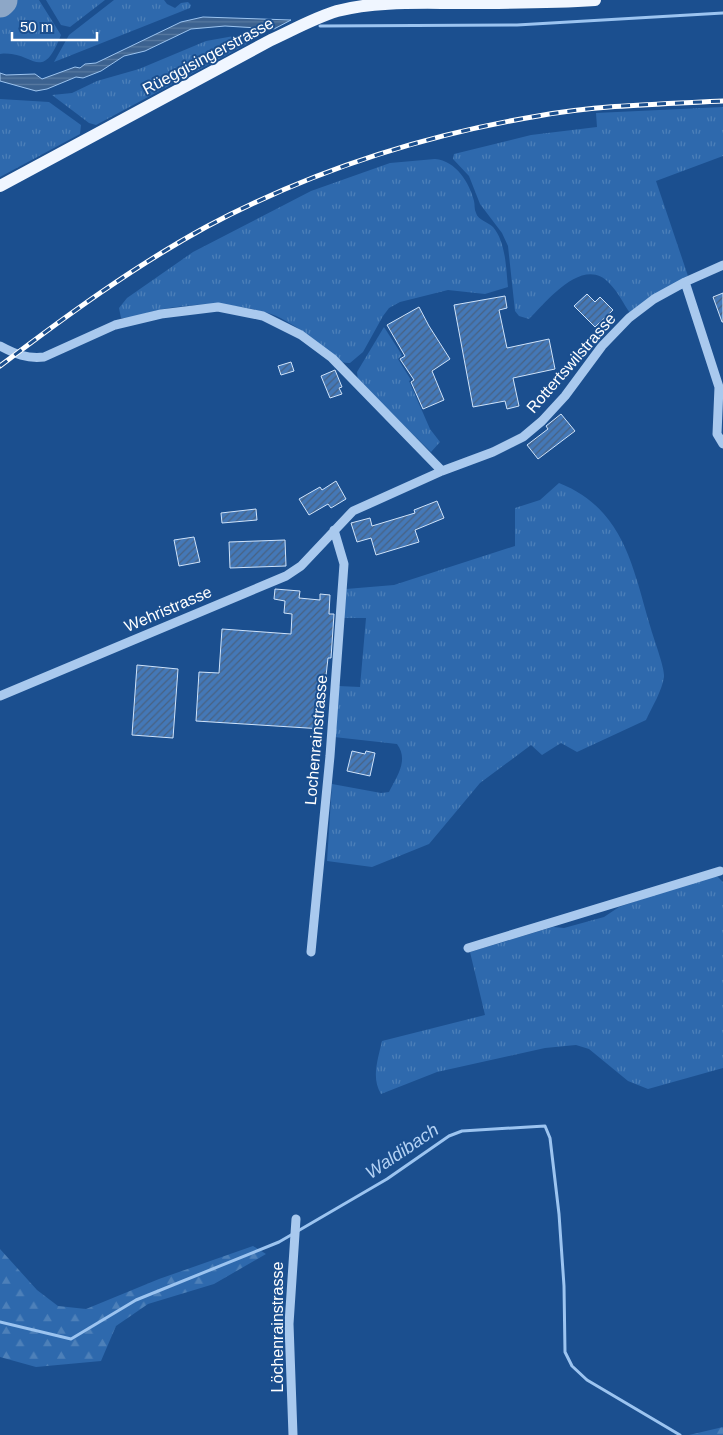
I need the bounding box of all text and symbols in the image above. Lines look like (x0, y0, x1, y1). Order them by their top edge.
scale bar (12, 10, 98, 42)
street label: Rüeggisingerstrasse (140, 14, 276, 98)
text: 50 m (20, 18, 53, 35)
street label: Rottertswilstrasse (523, 310, 619, 416)
street label: Wehristrasse (122, 583, 214, 635)
street label: Lochenrainstrasse (302, 674, 330, 806)
water label: Waldibach (362, 1119, 442, 1183)
street label: Löchenrainstrasse (269, 1262, 286, 1392)

